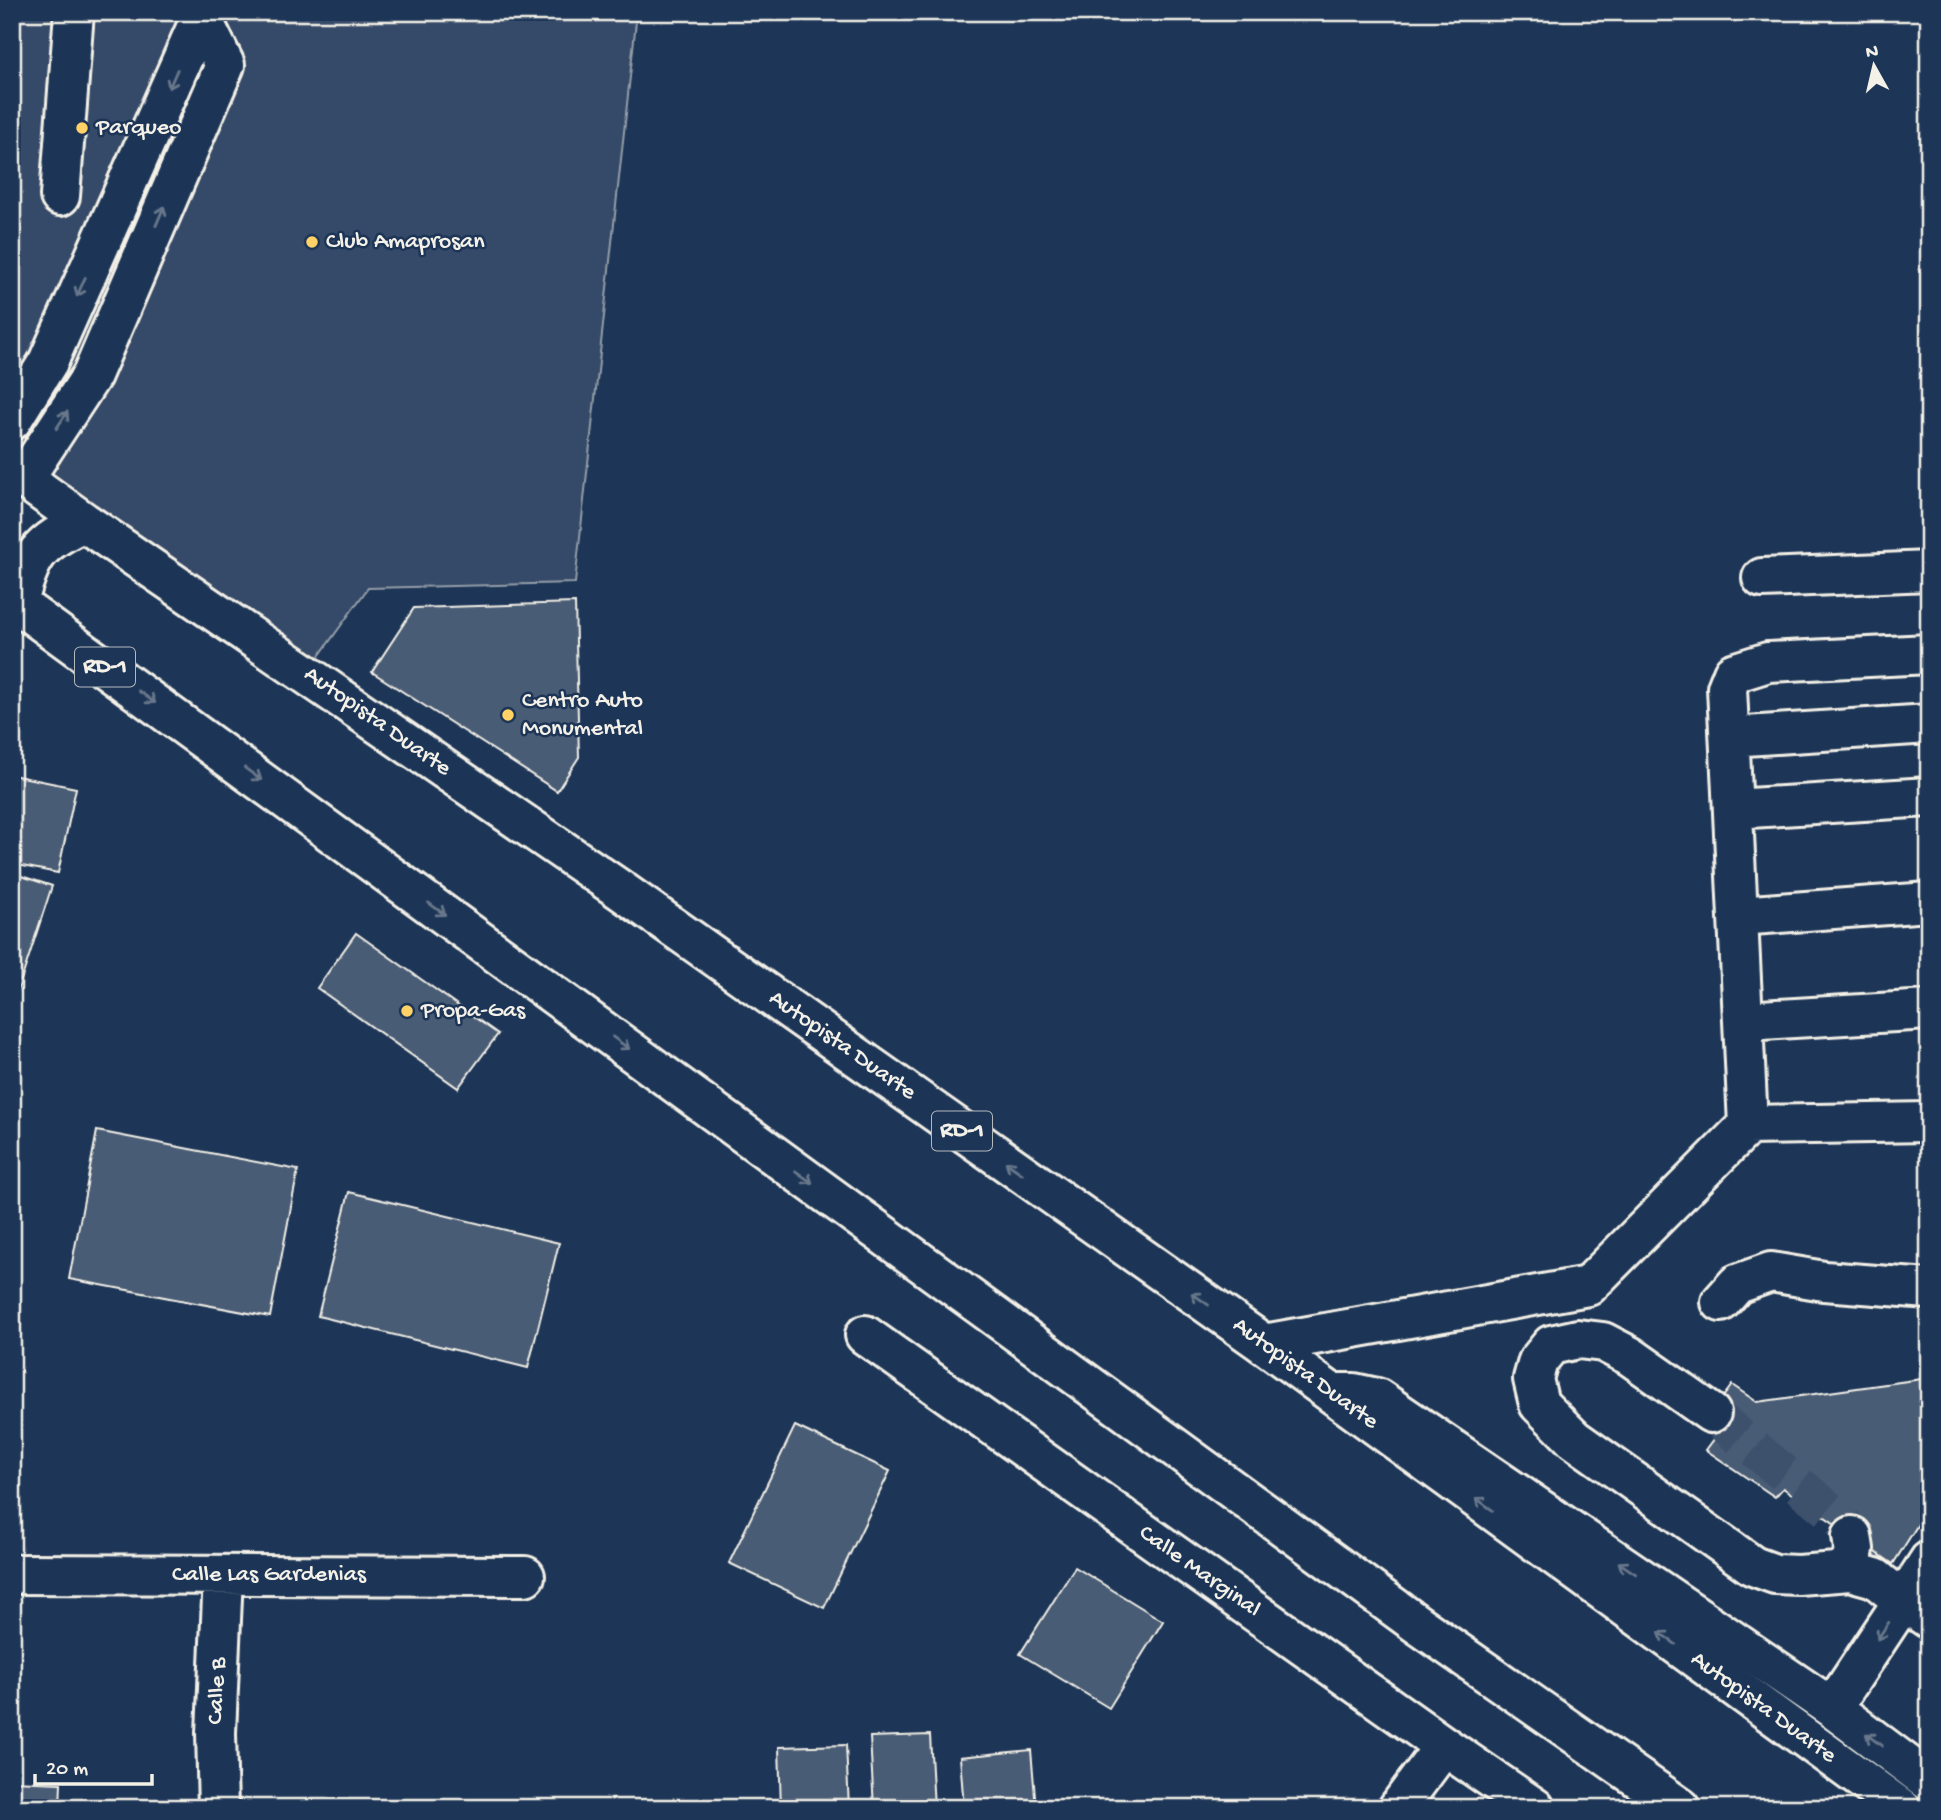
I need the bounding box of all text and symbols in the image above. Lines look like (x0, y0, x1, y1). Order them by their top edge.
north arrow (1840, 32, 1910, 102)
text: N (1864, 40, 1880, 65)
one-way arrow (166, 68, 179, 89)
place label: Parqueo (95, 114, 182, 143)
marker: Parqueo (74, 120, 90, 136)
one-way arrow (154, 205, 167, 227)
place label: Club Amaprosan (326, 228, 485, 257)
marker: Club Amaprosan (304, 234, 320, 250)
one-way arrow (74, 276, 87, 297)
one-way arrow (55, 411, 69, 431)
road number: RD-1 (75, 648, 135, 687)
street label: Autopista Duarte (298, 660, 457, 784)
place label: Centro Auto Monumental (522, 687, 643, 744)
one-way arrow (137, 690, 156, 705)
marker: Centro Auto Monumental (500, 707, 516, 723)
one-way arrow (243, 767, 262, 782)
one-way arrow (427, 901, 446, 916)
street label: Autopista Duarte (763, 984, 922, 1108)
place label: Propa-Gas (420, 997, 526, 1026)
marker: Propa-Gas (399, 1003, 415, 1019)
one-way arrow (611, 1035, 630, 1050)
road number: RD-1 (932, 1112, 992, 1150)
one-way arrow (1005, 1161, 1024, 1175)
one-way arrow (795, 1169, 814, 1184)
one-way arrow (1191, 1292, 1210, 1306)
street label: Autopista Duarte (1226, 1311, 1384, 1437)
one-way arrow (1475, 1496, 1494, 1511)
street label: Calle Marginal (1132, 1519, 1266, 1625)
street label: Calle Las Gardenias (172, 1561, 367, 1590)
one-way arrow (1618, 1561, 1637, 1575)
one-way arrow (1876, 1621, 1890, 1640)
one-way arrow (1658, 1631, 1677, 1645)
street label: Autopista Duarte (1684, 1645, 1842, 1771)
street label: Calle B (202, 1656, 234, 1725)
one-way arrow (1865, 1732, 1884, 1747)
scale bar (35, 1743, 152, 1787)
text: 20 m (46, 1758, 88, 1783)

